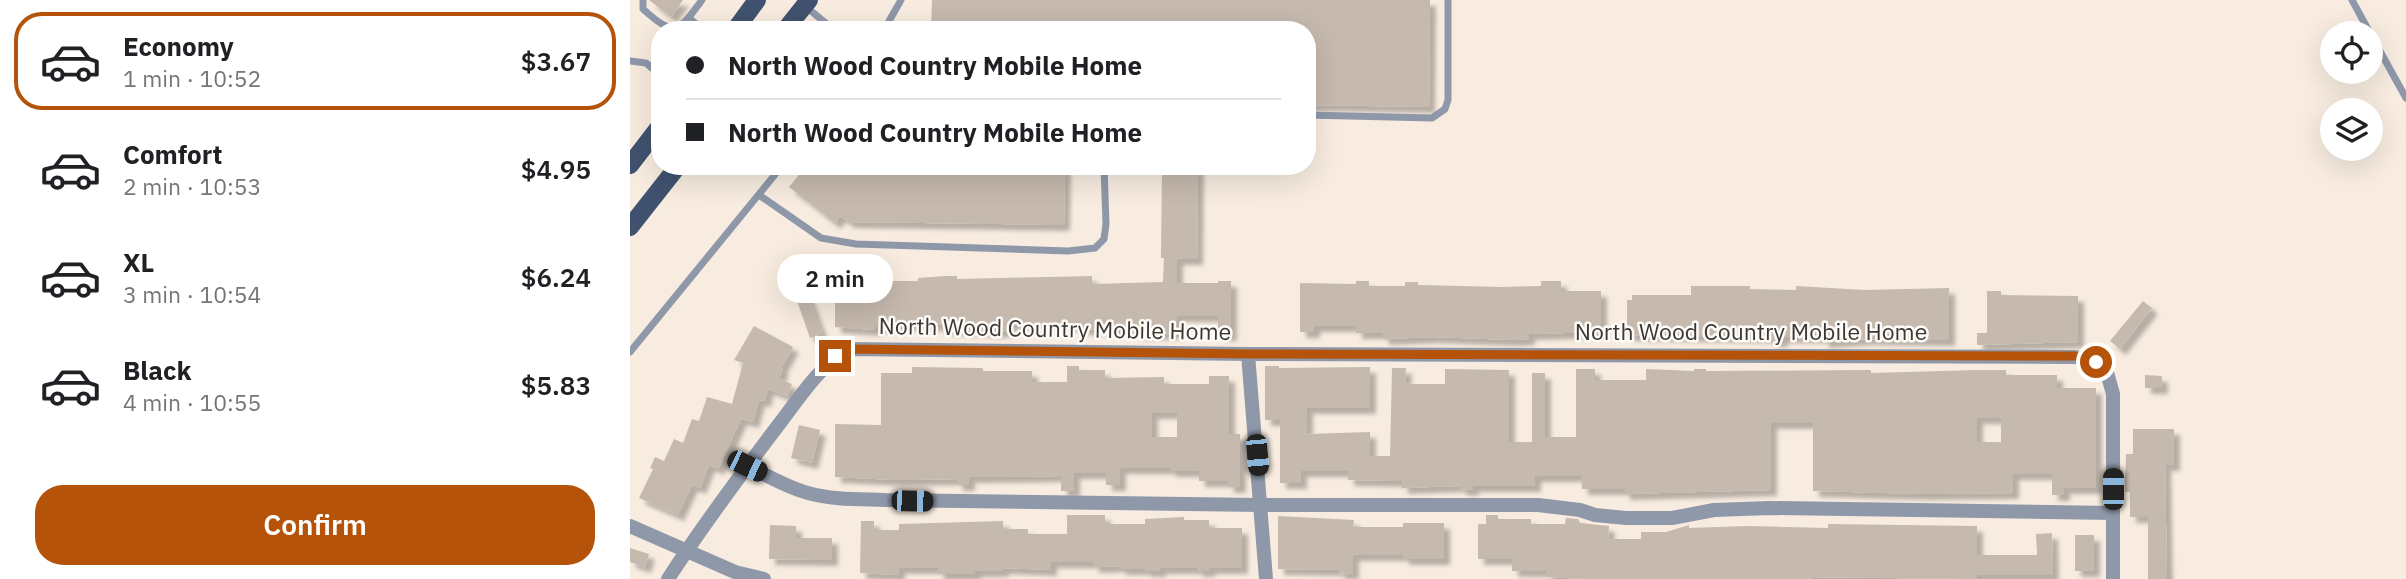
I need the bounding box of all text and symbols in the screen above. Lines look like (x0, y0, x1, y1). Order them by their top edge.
map controls (2320, 21, 2383, 161)
button: locate (2320, 21, 2383, 84)
text: Economy (123, 29, 234, 63)
icon: car (39, 30, 102, 93)
text: $3.67 (521, 44, 591, 78)
text: North Wood Country Mobile Home (728, 48, 1142, 82)
text: 1 min · 10:52 (123, 63, 261, 93)
button: layers (2320, 98, 2383, 161)
text: North Wood Country Mobile Home (728, 115, 1142, 149)
text: Comfort (123, 137, 222, 171)
icon: car (39, 138, 102, 201)
text: $4.95 (521, 152, 591, 186)
text: 2 min · 10:53 (123, 171, 261, 201)
text: XL (123, 245, 154, 279)
icon: car (39, 246, 102, 309)
callout: 2 min (777, 254, 893, 304)
text: $6.24 (521, 260, 591, 294)
text: 2 min (805, 263, 865, 293)
text: 3 min · 10:54 (123, 279, 261, 309)
street label: North Wood Country Mobile Home (878, 310, 1232, 346)
street label: North Wood Country Mobile Home (1575, 316, 1927, 346)
route end (819, 340, 851, 372)
route start (2080, 346, 2112, 378)
text: Black (123, 353, 191, 387)
icon: car (39, 354, 102, 417)
text: $5.83 (521, 368, 591, 402)
text: 4 min · 10:55 (123, 387, 261, 417)
car (1245, 433, 1270, 477)
car (724, 447, 771, 485)
car (2103, 468, 2124, 510)
button: Confirm (35, 485, 595, 565)
car (891, 490, 934, 512)

